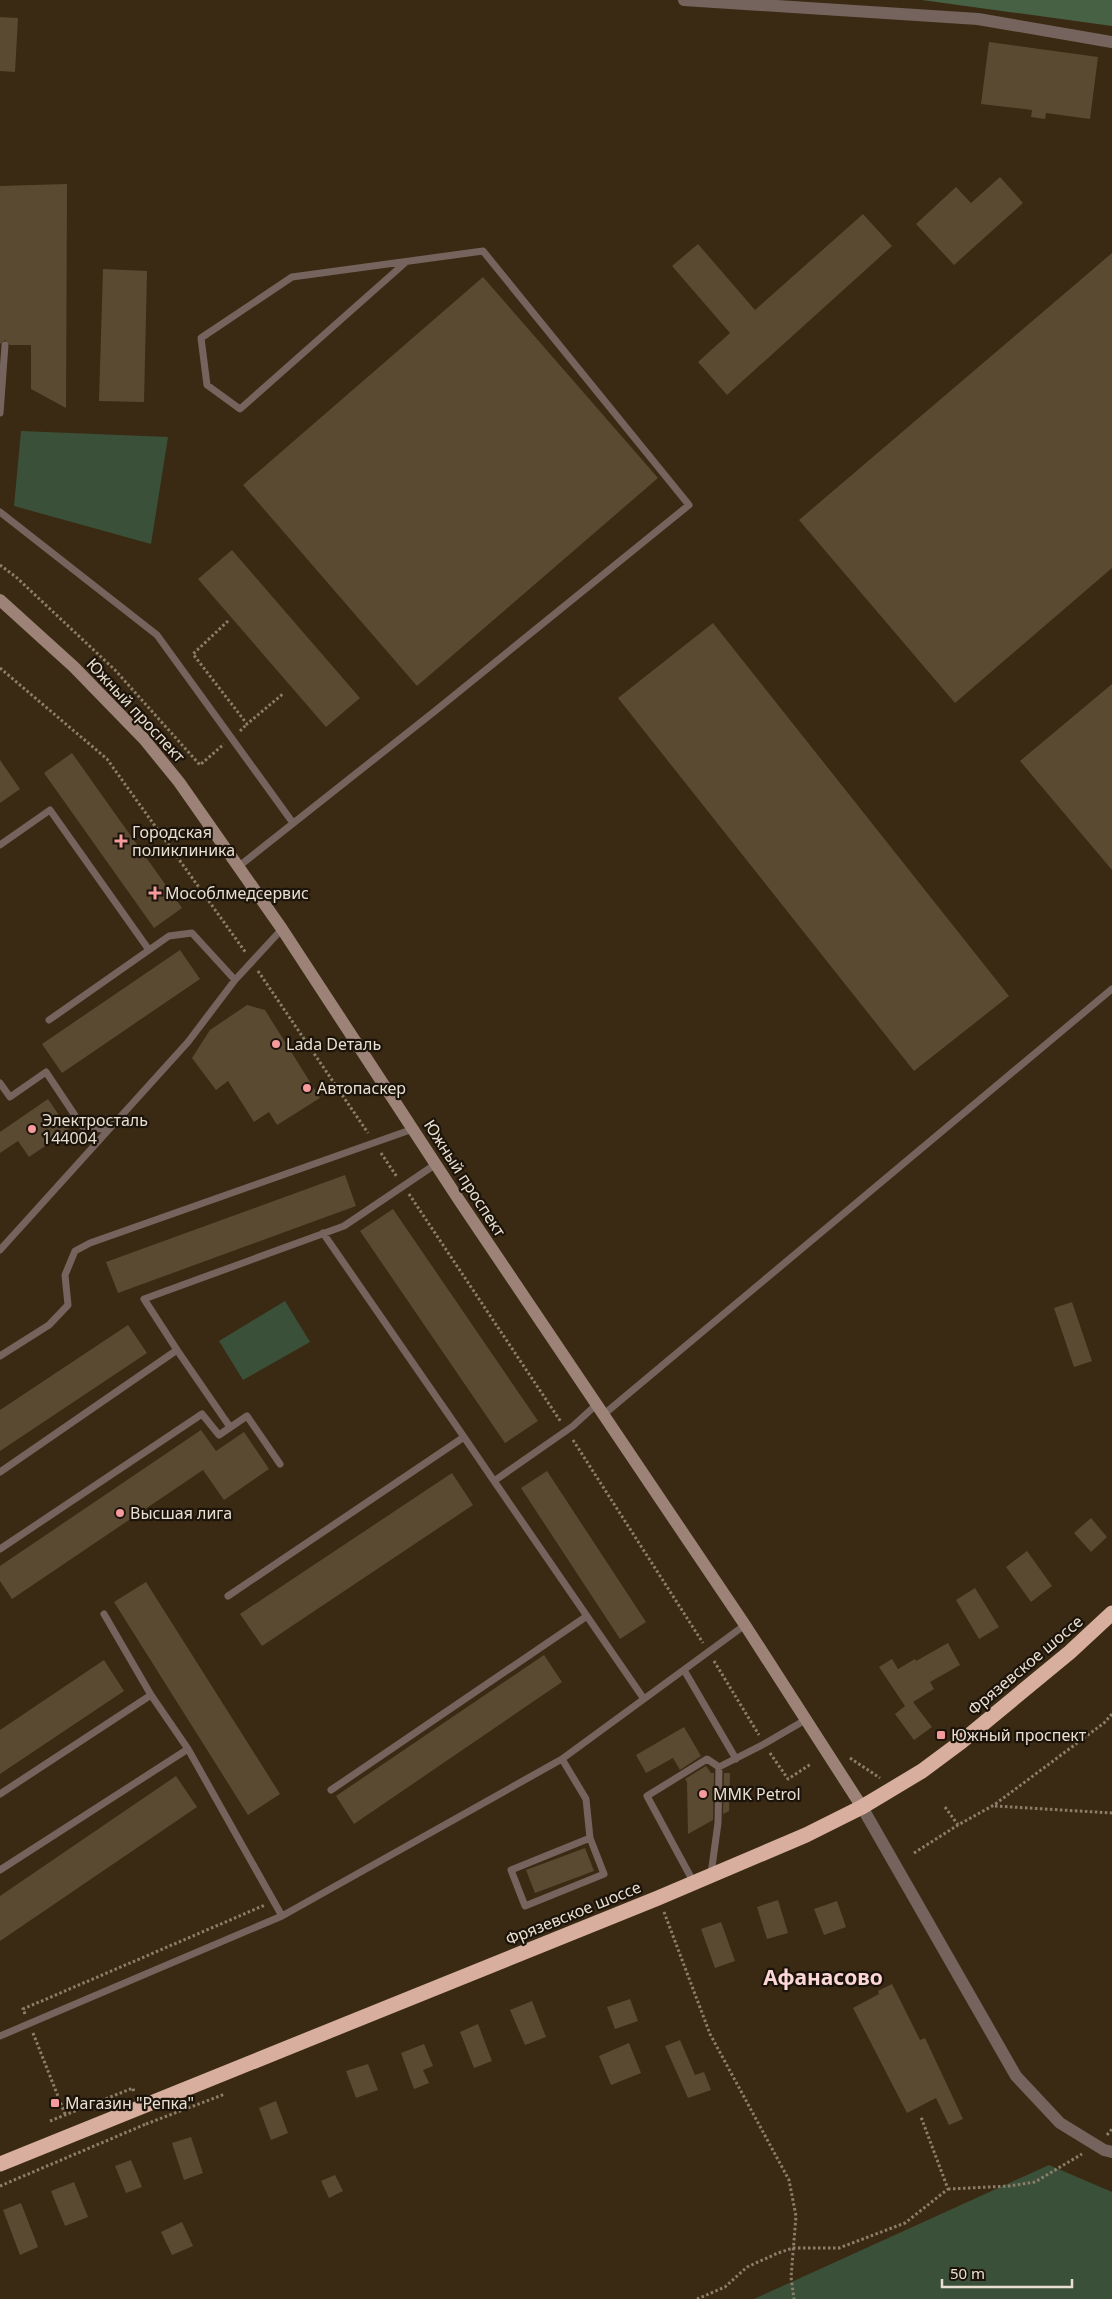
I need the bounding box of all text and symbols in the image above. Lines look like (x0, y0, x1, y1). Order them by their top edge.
street label: Южный проспект (82, 653, 191, 767)
place label: Городская поликлиника (132, 821, 235, 861)
marker: Городская поликлиника (114, 834, 128, 848)
place label: Мособлмедсервис (165, 882, 309, 904)
marker: Мособлмедсервис (149, 887, 161, 899)
place label: Lada Dеталь (286, 1033, 381, 1055)
marker: Lada Dеталь (270, 1038, 282, 1050)
place label: Автопаскер (317, 1077, 406, 1099)
marker: Автопаскер (301, 1082, 313, 1094)
place label: Электросталь 144004 (42, 1109, 148, 1149)
street label: Южный проспект (419, 1115, 511, 1241)
marker: Электросталь 144004 (26, 1123, 38, 1135)
place label: Высшая лига (130, 1502, 232, 1524)
marker: Высшая лига (114, 1507, 126, 1519)
street label: Фрязевское шоссе (963, 1610, 1087, 1720)
place label: Южный проспект (951, 1724, 1087, 1746)
marker: Южный проспект (935, 1729, 947, 1741)
place label: MMK Petrol (713, 1783, 801, 1805)
marker: MMK Petrol (697, 1788, 709, 1800)
street label: Фрязевское шоссе (502, 1876, 644, 1950)
district label: Афанасово (763, 1963, 883, 1991)
place label: Магазин "Репка" (65, 2092, 194, 2114)
marker: Магазин "Репка" (49, 2097, 61, 2109)
scale bar (942, 2256, 1072, 2288)
text: 50 m (950, 2263, 985, 2283)

